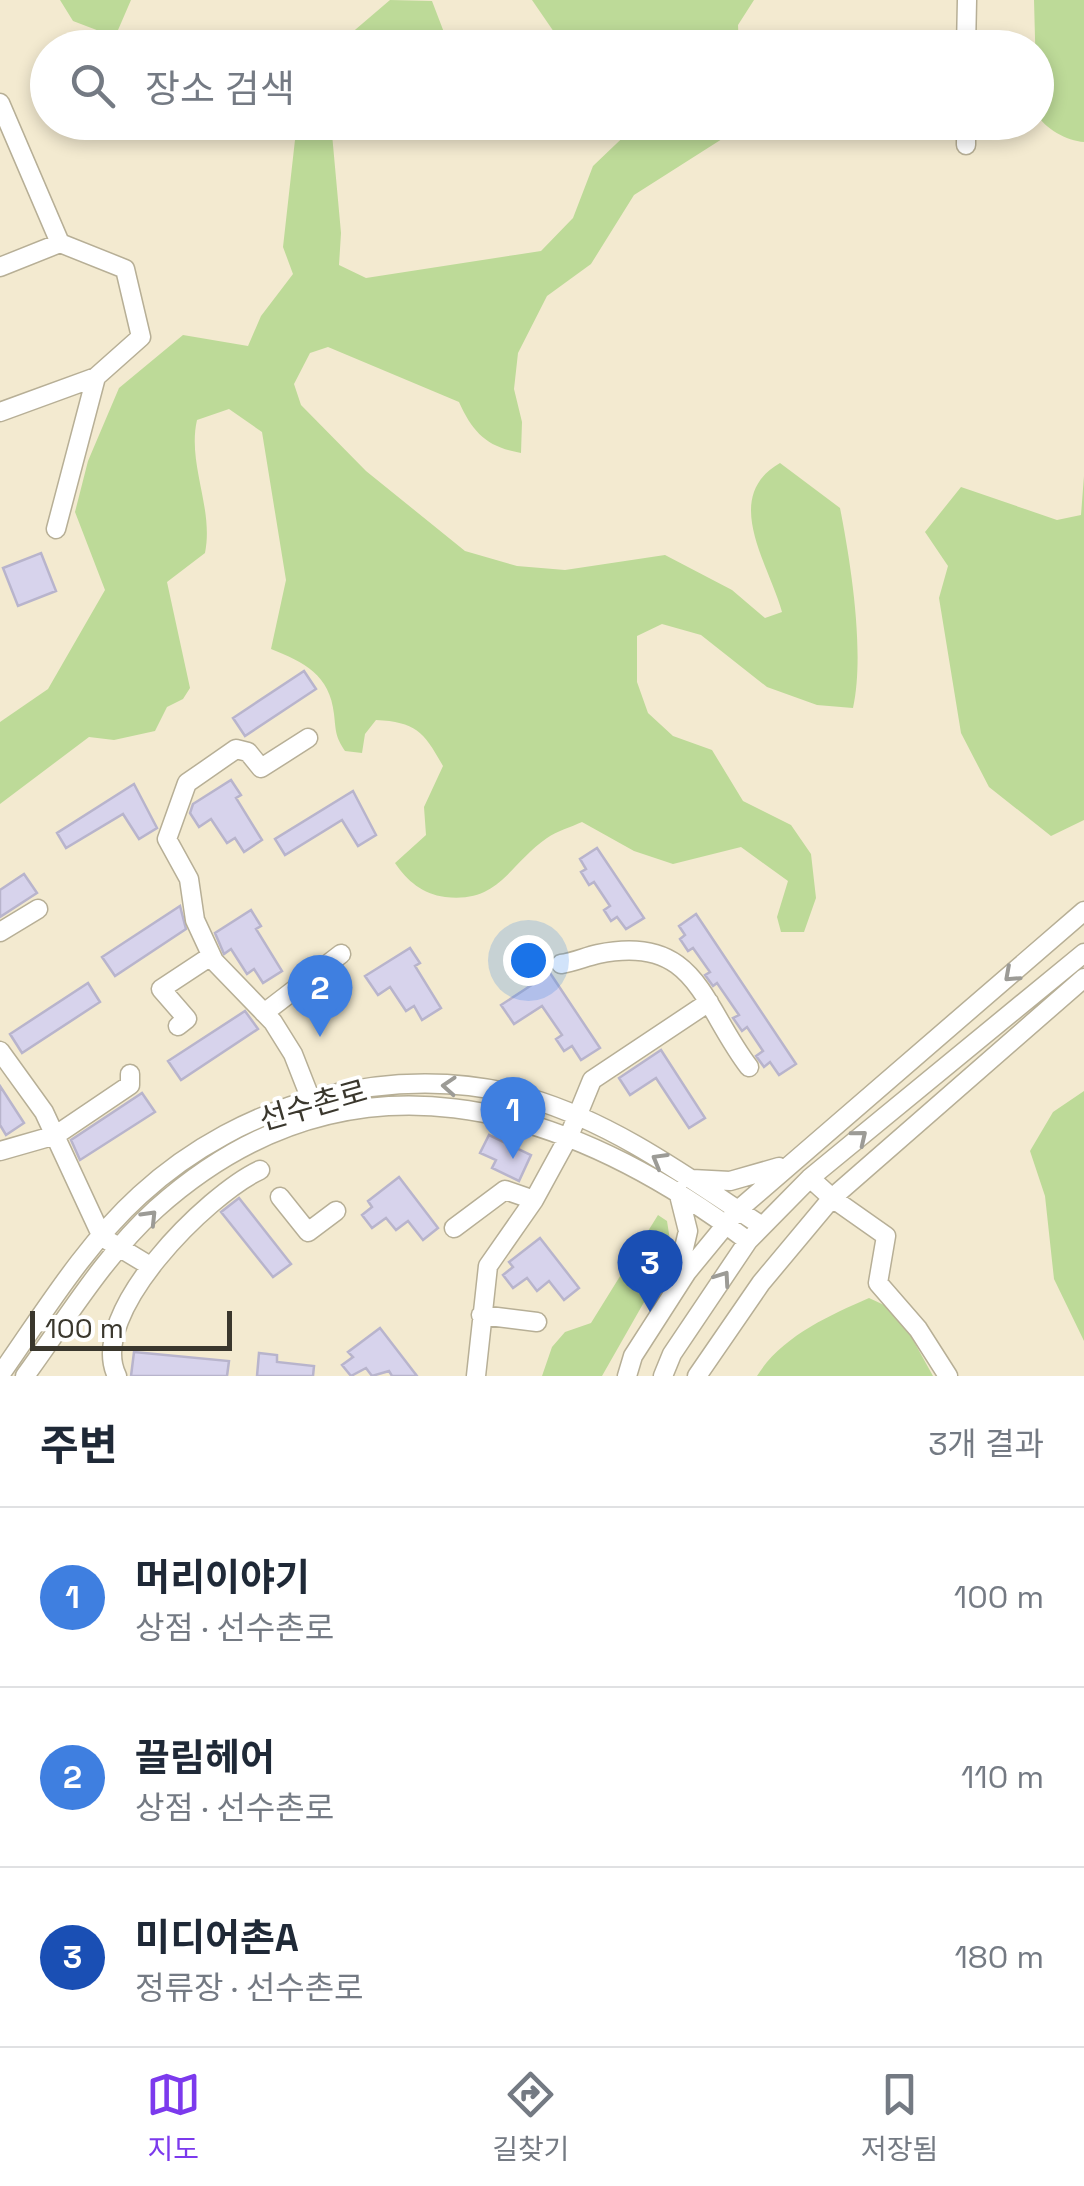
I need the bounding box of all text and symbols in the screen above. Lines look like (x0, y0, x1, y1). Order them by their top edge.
search box (30, 30, 1054, 140)
icon: search (65, 58, 120, 113)
text: 장소 검색 (145, 65, 295, 113)
your location (503, 935, 554, 986)
pin: 2 (288, 954, 352, 1037)
one-way arrow (1004, 964, 1023, 982)
street label: 선수촌로 (255, 1071, 371, 1139)
one-way arrow (440, 1075, 456, 1097)
pin: 1 (480, 1076, 546, 1159)
one-way arrow (848, 1131, 866, 1149)
one-way arrow (652, 1153, 670, 1172)
one-way arrow (138, 1211, 156, 1229)
pin: 3 (618, 1230, 682, 1312)
one-way arrow (711, 1271, 729, 1289)
scale bar (30, 1306, 232, 1350)
text: 100 m (45, 1310, 124, 1346)
text: 주변 (40, 1419, 117, 1472)
text: 3개 결과 (928, 1424, 1044, 1464)
text: 머리이야기 (135, 1554, 310, 1602)
text: 1 (65, 1577, 80, 1617)
text: 100 m (954, 1577, 1044, 1617)
text: 상점 · 선수촌로 (135, 1608, 334, 1648)
text: 끌림헤어 (135, 1734, 275, 1782)
text: 2 (63, 1757, 82, 1797)
text: 110 m (961, 1757, 1044, 1797)
text: 상점 · 선수촌로 (135, 1788, 334, 1828)
text: 미디어촌A (135, 1914, 299, 1962)
text: 3 (63, 1937, 82, 1977)
text: 180 m (954, 1937, 1044, 1977)
text: 정류장 · 선수촌로 (135, 1968, 364, 2008)
tab: 지도 (146, 2067, 201, 2167)
tab: 길찾기 (492, 2067, 569, 2167)
tab: 저장됨 (861, 2067, 938, 2167)

